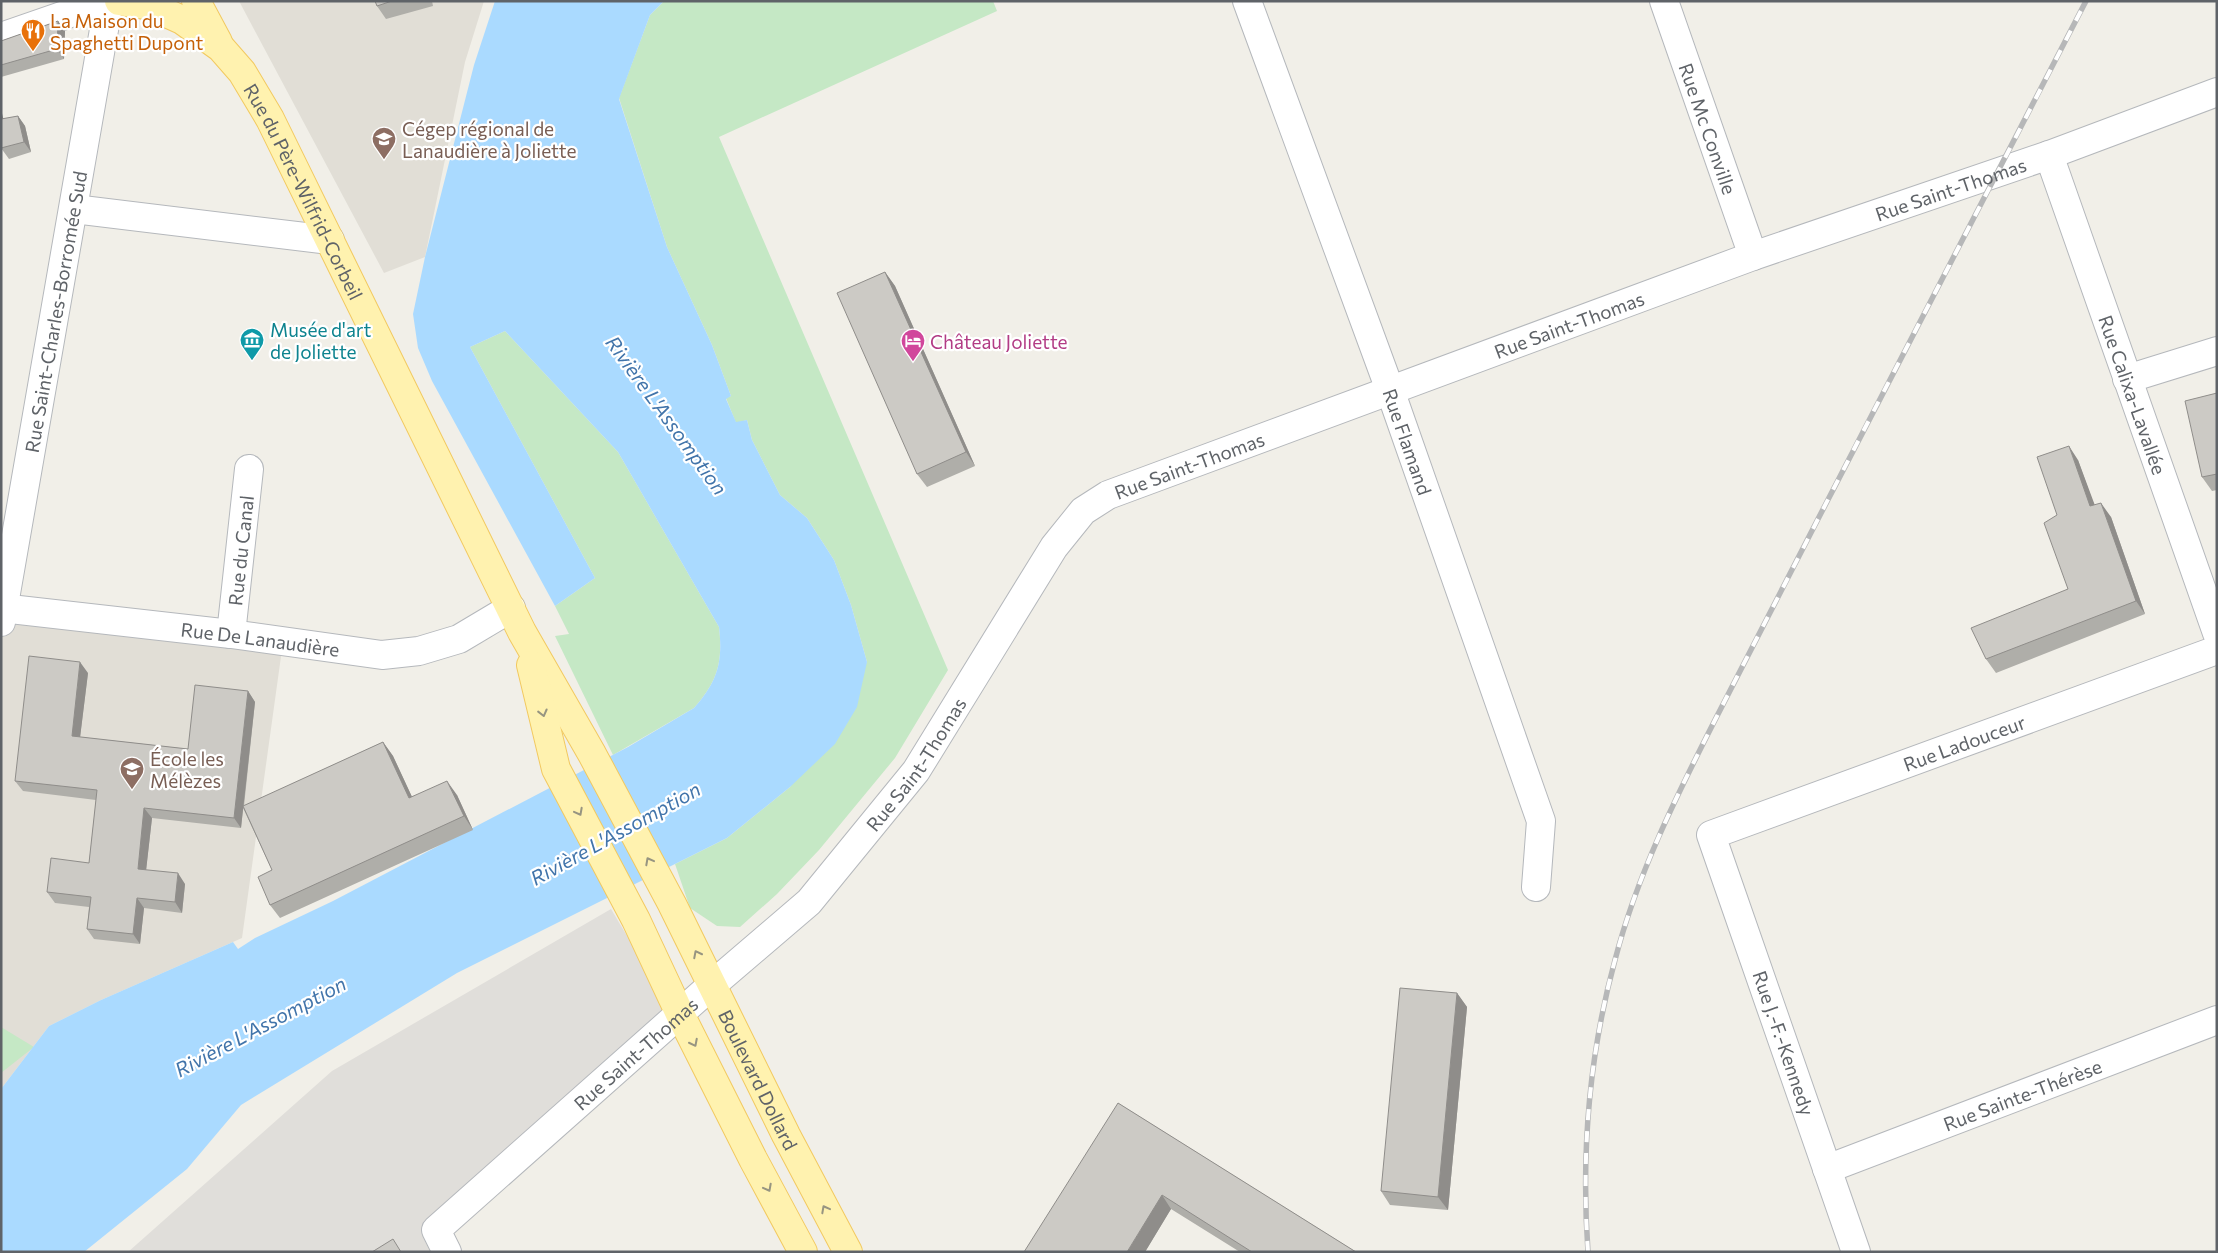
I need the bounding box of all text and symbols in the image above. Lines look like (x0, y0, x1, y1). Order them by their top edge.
place label: La Maison du Spaghetti Dupont (50, 9, 204, 54)
restaurant icon: La Maison du Spaghetti Dupont (20, 18, 46, 52)
street label: Rue Mc Conville (1675, 60, 1742, 197)
street label: Rue du Père-Wilfrid-Corbeil (240, 79, 368, 303)
place label: Cégep régional de Lanaudière à Joliette (402, 117, 576, 162)
school or university icon: Cégep régional de Lanaudière à Joliette (371, 126, 397, 160)
street label: Rue Saint-Thomas (1872, 152, 2029, 225)
street label: Rue Saint-Charles-Borromée Sud (19, 169, 91, 454)
street label: Rue Saint-Thomas (1491, 286, 1647, 362)
street label: Rue Calixa-Lavallée (2095, 312, 2172, 477)
place label: Musée d'art de Joliette (270, 318, 371, 363)
museum icon: Musée d'art de Joliette (239, 327, 265, 361)
hotel icon: Château Joliette (900, 328, 926, 362)
place label: Château Joliette (930, 330, 1068, 353)
water label: Rivière L'Assomption (601, 331, 733, 499)
street label: Rue Flamand (1379, 385, 1437, 498)
street label: Rue Saint-Thomas (1111, 427, 1267, 503)
street label: Rue du Canal (223, 494, 258, 607)
street label: Rue De Lanaudière (180, 617, 341, 660)
street label: Rue Saint-Thomas (861, 693, 970, 835)
one-way arrow (537, 708, 547, 716)
street label: Rue Ladouceur (1900, 709, 2029, 775)
place label: École les Mélèzes (150, 747, 224, 792)
school or university icon: École les Mélèzes (119, 756, 145, 790)
water label: Rivière L'Assomption (526, 776, 704, 890)
one-way arrow (573, 807, 583, 816)
one-way arrow (645, 858, 655, 867)
one-way arrow (693, 950, 703, 959)
street label: Rue J.-F.-Kennedy (1748, 968, 1820, 1118)
water label: Rivière L'Assomption (170, 971, 350, 1081)
street label: Rue Saint-Thomas (568, 992, 702, 1114)
street label: Boulevard Dollard (714, 1006, 803, 1154)
one-way arrow (688, 1038, 699, 1047)
street label: Rue Sainte-Thérèse (1940, 1054, 2105, 1135)
one-way arrow (762, 1182, 772, 1191)
one-way arrow (822, 1205, 832, 1214)

